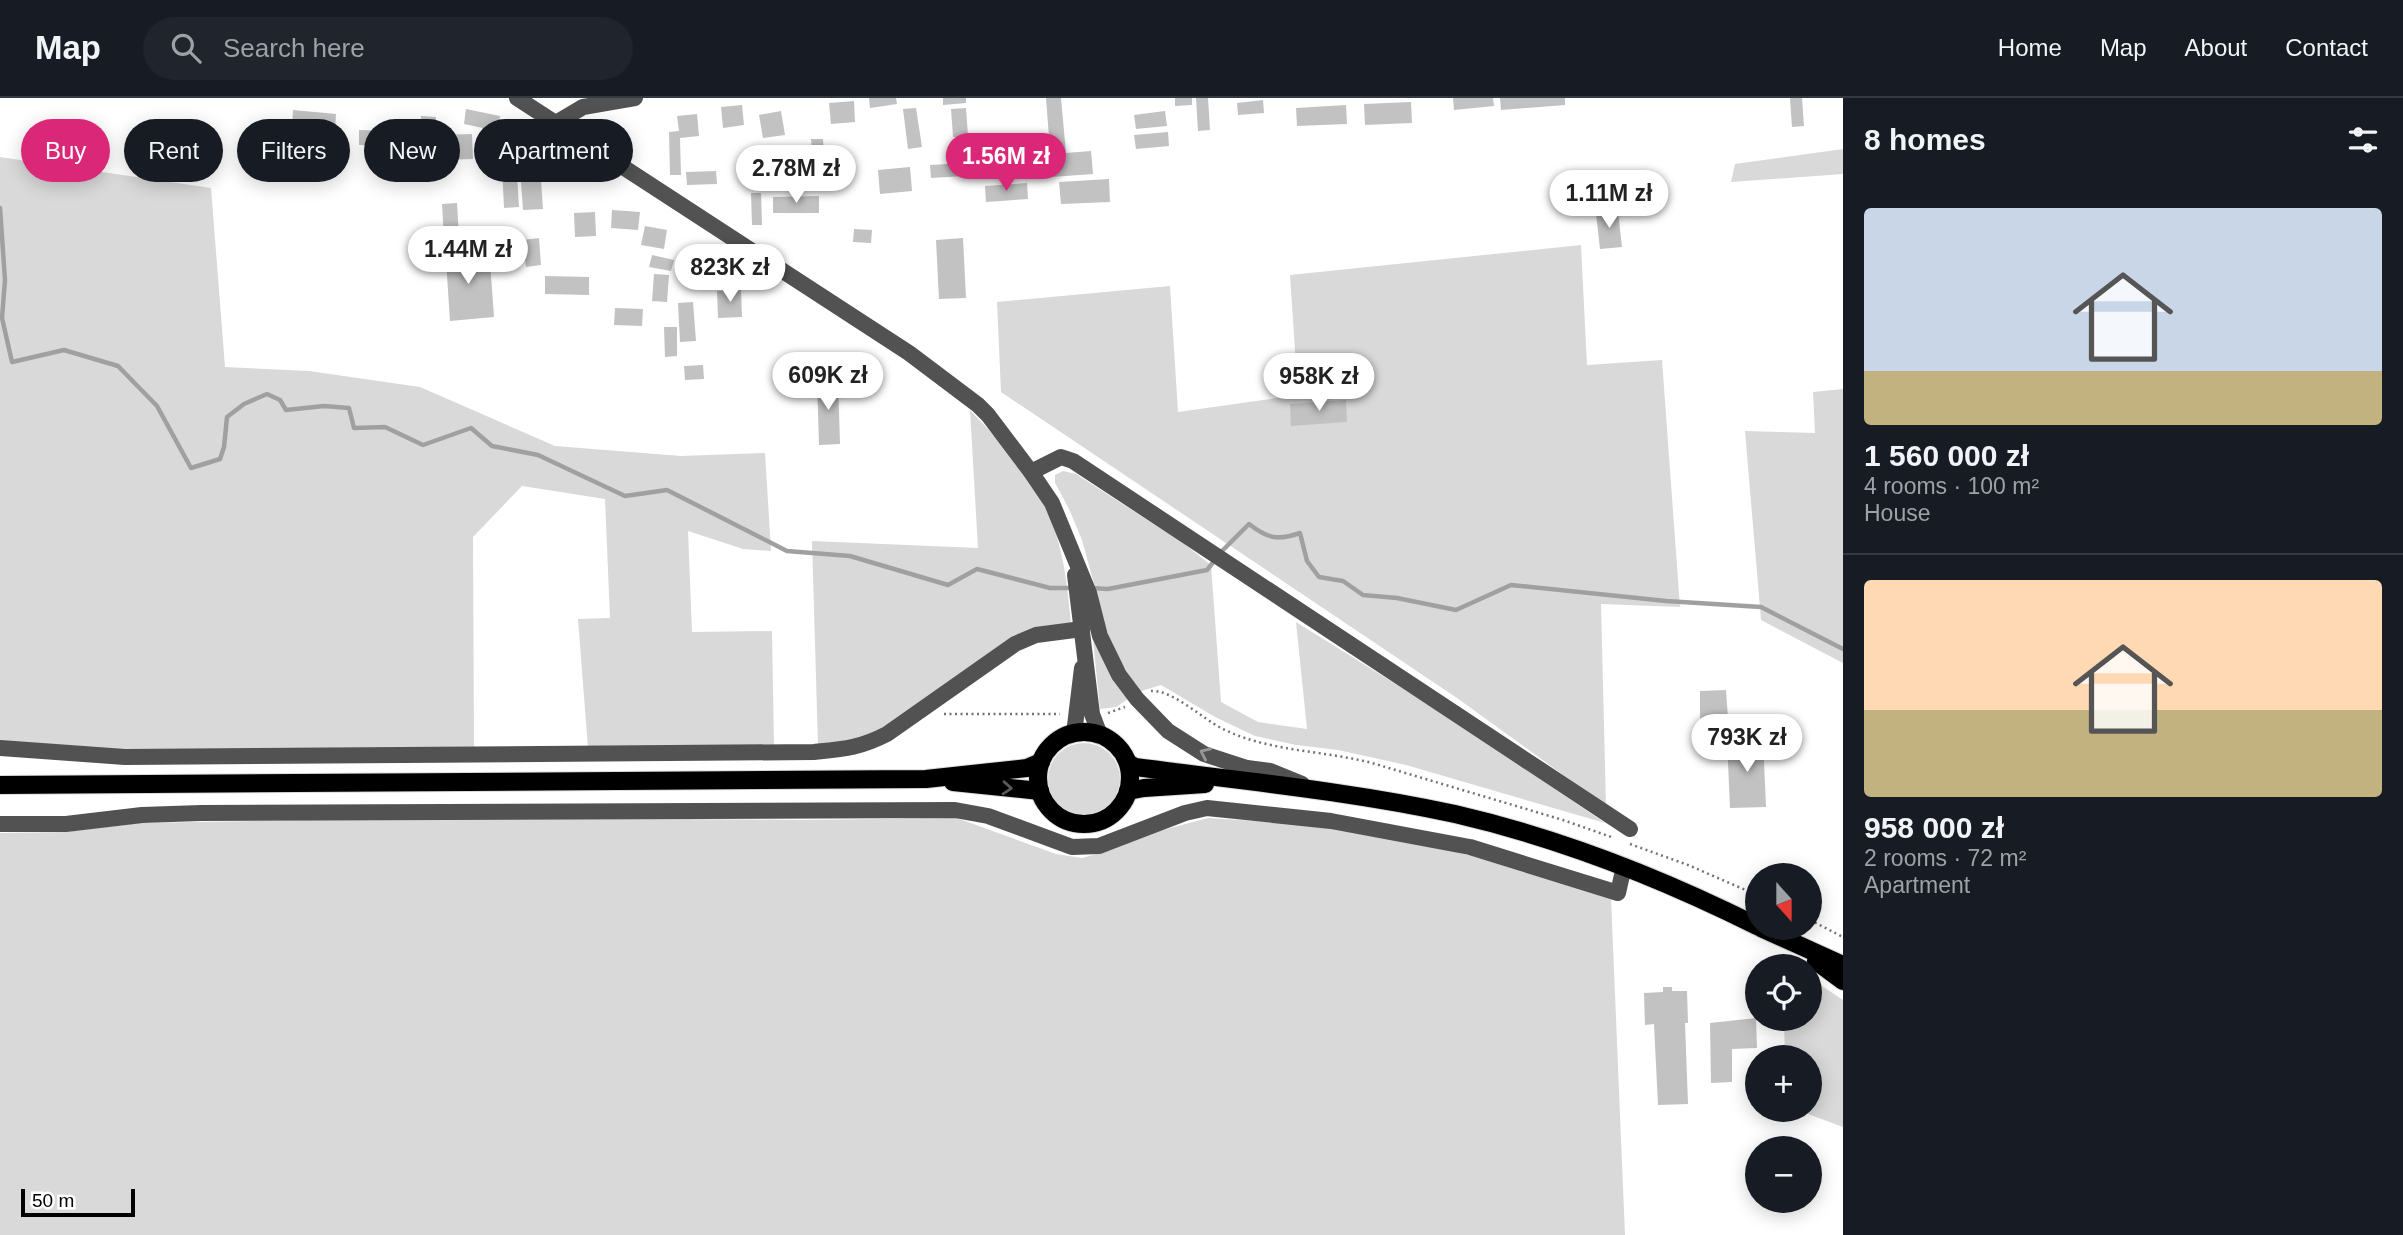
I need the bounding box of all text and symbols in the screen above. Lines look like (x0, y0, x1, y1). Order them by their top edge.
search box (143, 17, 633, 80)
text: Map (35, 29, 101, 66)
icon: search (167, 29, 205, 67)
text: Search here (223, 33, 365, 63)
text: Home (1998, 34, 2062, 61)
text: Map (2100, 34, 2147, 61)
text: About (2185, 34, 2247, 61)
text: Contact (2285, 34, 2368, 61)
chip: Buy (21, 119, 110, 182)
chip: Rent (124, 119, 223, 182)
chip: Filters (237, 119, 350, 182)
chip: New (364, 119, 460, 182)
chip: Apartment (474, 119, 633, 182)
icon: filters (2344, 121, 2382, 159)
text: 8 homes (1864, 123, 1986, 156)
pin: 1.56M zł (934, 134, 1078, 193)
text: 1.56M zł (962, 143, 1050, 169)
pin: 2.78M zł (724, 146, 868, 205)
text: 2.78M zł (752, 155, 840, 181)
pin: 1.11M zł (1537, 170, 1681, 230)
text: 1.11M zł (1566, 180, 1652, 206)
pin: 1.44M zł (396, 226, 540, 286)
text: 1.44M zł (424, 236, 512, 262)
pin: 823K zł (665, 244, 795, 304)
text: 823K zł (690, 254, 770, 280)
icon: home (2060, 254, 2186, 380)
pin: 609K zł (763, 352, 893, 412)
pin: 958K zł (1254, 354, 1384, 413)
text: 609K zł (788, 362, 868, 388)
text: 958K zł (1279, 363, 1359, 389)
text: 1 560 000 zł (1864, 439, 2029, 472)
text: 4 rooms · 100 m² (1864, 473, 2039, 499)
text: House (1864, 500, 1930, 526)
icon: home (2060, 626, 2186, 752)
pin: 793K zł (1682, 714, 1812, 774)
text: 793K zł (1707, 724, 1787, 750)
one-way arrow (1200, 747, 1212, 761)
one-way arrow (1002, 780, 1013, 795)
text: 958 000 zł (1864, 811, 2004, 844)
text: 2 rooms · 72 m² (1864, 845, 2026, 871)
north arrow (1745, 863, 1822, 940)
map controls (1745, 863, 1822, 1213)
text: Apartment (1864, 872, 1970, 898)
button: locate (1745, 954, 1822, 1031)
button: + (1745, 1045, 1822, 1122)
button: − (1745, 1136, 1822, 1213)
scale bar (21, 1186, 135, 1218)
text: 50 m (32, 1190, 74, 1211)

